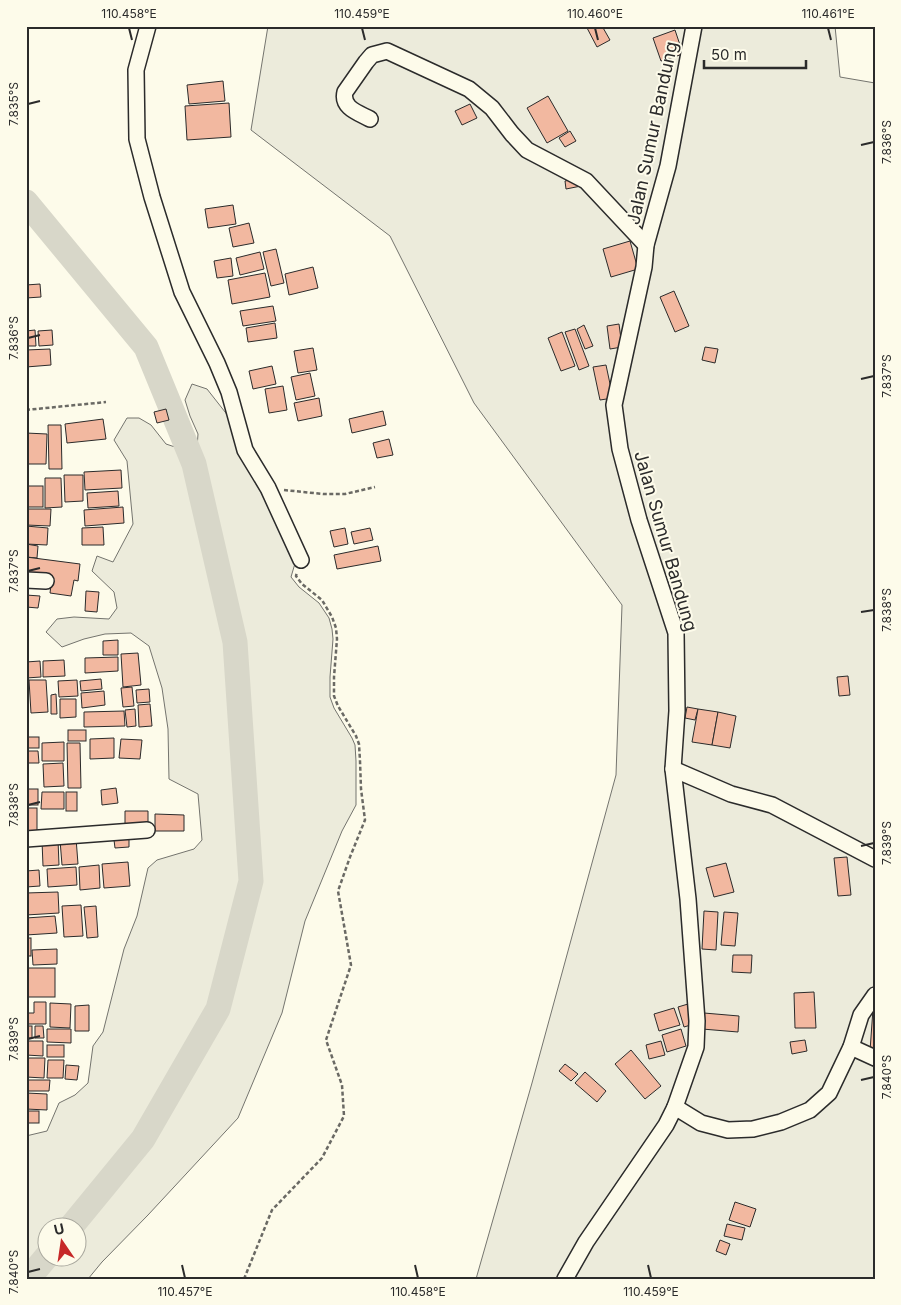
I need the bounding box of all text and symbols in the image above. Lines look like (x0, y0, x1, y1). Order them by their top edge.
text: 110.458°E (101, 6, 157, 21)
text: 110.459°E (334, 6, 390, 21)
text: 110.460°E (567, 6, 623, 21)
text: 110.461°E (801, 6, 855, 21)
scale bar (704, 38, 806, 70)
street label: Jalan Sumur Bandung (622, 39, 682, 227)
text: 50 m (711, 45, 747, 64)
text: 7.835°S (6, 82, 21, 126)
text: 7.836°S (879, 120, 894, 164)
text: 7.836°S (6, 316, 21, 360)
text: 7.837°S (879, 354, 894, 398)
street label: Jalan Sumur Bandung (630, 448, 702, 634)
text: 7.837°S (6, 549, 21, 593)
text: 7.838°S (879, 588, 894, 632)
text: 7.838°S (6, 783, 21, 827)
text: 7.839°S (879, 821, 894, 865)
text: 7.839°S (6, 1017, 21, 1061)
text: 7.840°S (879, 1055, 894, 1099)
north arrow (38, 1218, 88, 1268)
text: U (52, 1219, 66, 1238)
text: 7.840°S (6, 1250, 21, 1294)
text: 110.457°E (157, 1284, 213, 1299)
text: 110.458°E (390, 1284, 446, 1299)
text: 110.459°E (623, 1284, 679, 1299)

